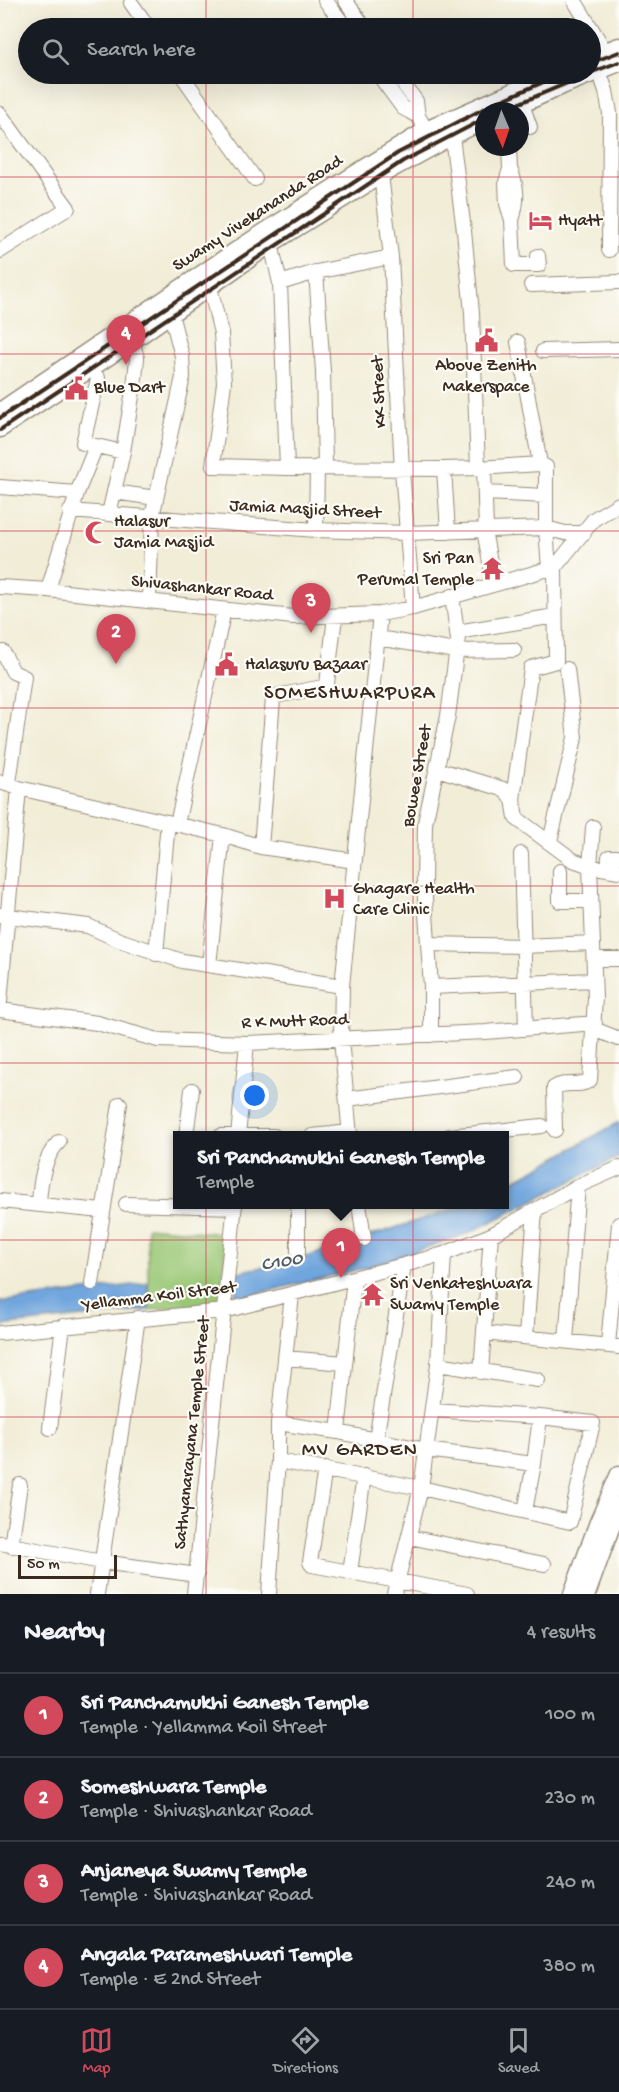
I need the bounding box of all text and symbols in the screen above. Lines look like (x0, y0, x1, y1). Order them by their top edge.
search box (18, 18, 601, 84)
icon: search (39, 35, 72, 68)
text: Search here (87, 38, 195, 64)
north arrow (475, 102, 529, 156)
street label: Swamy Vivekananda Road (169, 150, 348, 277)
hotel icon: Hyatt (527, 208, 553, 234)
place label: Hyatt (558, 211, 603, 232)
pin: 4 (106, 316, 146, 365)
public building icon: Above Zenith Makerspace (473, 327, 499, 353)
street label: KK Street (368, 354, 392, 429)
place label: Above Zenith Makerspace (435, 356, 537, 398)
public building icon: Blue Dart (63, 375, 89, 401)
place label: Blue Dart (93, 378, 166, 399)
street label: Jamia Masjid Street (229, 496, 383, 525)
place label: Halasur Jamia Masjid (114, 512, 215, 554)
mosque icon: Halasur Jamia Masjid (83, 519, 109, 545)
place label: Sri Pan Perumal Temple (357, 549, 475, 591)
temple icon: Sri Pan Perumal Temple (479, 556, 505, 582)
street label: Shivashankar Road (130, 571, 275, 607)
pin: 3 (292, 584, 330, 633)
pin: 2 (96, 614, 136, 664)
public building icon: Halasuru Bazaar (214, 652, 240, 678)
place label: Halasuru Bazaar (245, 655, 368, 676)
district label: SOMESHWARPURA (264, 683, 436, 706)
street label: Bowee Street (399, 722, 438, 830)
place label: Ghagare Health Care Clinic (353, 879, 475, 921)
hospital icon: Ghagare Health Care Clinic (322, 886, 348, 912)
street label: R K Mutt Road (241, 1010, 350, 1034)
your location (240, 1081, 269, 1110)
popup (173, 1131, 509, 1209)
text: Sri Panchamukhi Ganesh Temple (197, 1146, 485, 1172)
text: Temple (197, 1172, 254, 1195)
pin: 1 (322, 1228, 360, 1278)
water label: C100 (259, 1248, 306, 1278)
place label: Sri Venkateshwara Swamy Temple (390, 1274, 533, 1316)
street label: Yellamma Koil Street (79, 1277, 239, 1317)
temple icon: Sri Venkateshwara Swamy Temple (359, 1281, 385, 1307)
street label: Sathyanarayana Temple Street (170, 1314, 216, 1551)
district label: MV GARDEN (302, 1440, 418, 1463)
scale bar (18, 1552, 117, 1580)
text: 50 m (27, 1556, 60, 1575)
text: Nearby (24, 1618, 105, 1649)
text: 4 results (527, 1622, 595, 1645)
text: Sri Panchamukhi Ganesh Temple (81, 1691, 368, 1717)
text: 1 (39, 1704, 48, 1727)
text: 100 m (545, 1704, 595, 1727)
text: Temple · Yellamma Koil Street (81, 1717, 326, 1740)
text: Someshwara Temple (81, 1775, 266, 1801)
text: 2 (39, 1788, 48, 1811)
text: 230 m (545, 1788, 595, 1811)
text: Temple · Shivashankar Road (81, 1801, 312, 1824)
text: Anjaneya Swamy Temple (81, 1859, 307, 1885)
text: 3 (38, 1872, 49, 1895)
text: 240 m (545, 1872, 595, 1895)
text: Temple · Shivashankar Road (81, 1885, 312, 1908)
text: Angala Parameshwari Temple (81, 1943, 352, 1969)
text: 4 (39, 1956, 48, 1979)
text: 380 m (543, 1956, 595, 1979)
text: Temple · E 2nd Street (81, 1969, 260, 1992)
tab: Map (80, 2024, 113, 2079)
tab: Directions (273, 2024, 338, 2079)
tab: Saved (498, 2024, 539, 2079)

